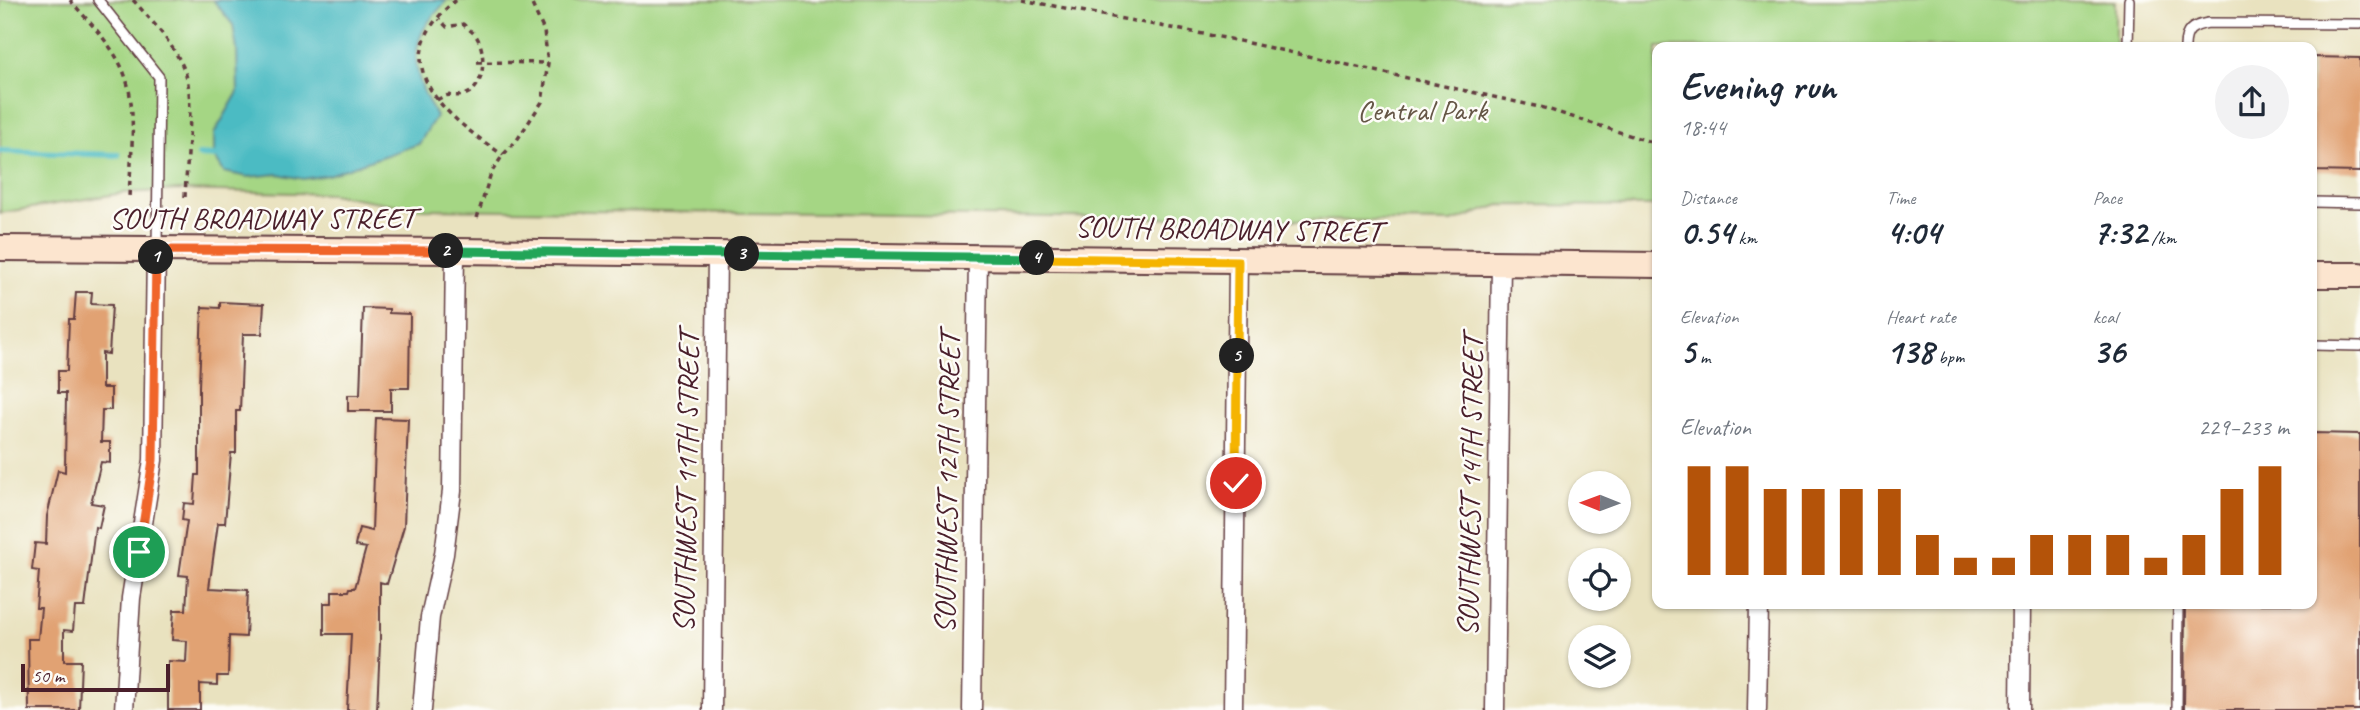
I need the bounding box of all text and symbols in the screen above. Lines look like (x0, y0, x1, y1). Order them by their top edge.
text: Evening run (1680, 63, 1836, 110)
button: share (2215, 65, 2289, 139)
park label: Central Park (1357, 91, 1489, 129)
text: 18:44 (1680, 113, 1726, 142)
text: Distance (1680, 186, 1737, 210)
text: Time (1886, 186, 1915, 210)
text: Pace (2093, 186, 2122, 210)
street label: SOUTH BROADWAY STREET (109, 199, 422, 237)
street label: SOUTH BROADWAY STREET (1075, 207, 1389, 251)
text: 0.54 (1680, 210, 1734, 255)
text: 4:04 (1886, 210, 1941, 255)
text: 7:32 (2093, 210, 2147, 255)
text: km (1734, 226, 1757, 250)
text: /km (2147, 226, 2176, 250)
pin: 2 (428, 233, 464, 268)
pin: 3 (724, 236, 760, 272)
text: 2 (441, 238, 450, 262)
pin: 1 (138, 240, 174, 274)
pin: 4 (1020, 240, 1054, 276)
text: 3 (737, 241, 746, 265)
text: 1 (151, 244, 160, 268)
text: 4 (1032, 245, 1041, 269)
text: Elevation (1680, 305, 1738, 329)
text: Heart rate (1886, 305, 1956, 329)
text: kcal (2093, 305, 2118, 329)
street label: SOUTHWEST 11TH STREET (664, 324, 708, 633)
street label: SOUTHWEST 12TH STREET (925, 325, 969, 634)
street label: SOUTHWEST 14TH STREET (1448, 328, 1492, 637)
text: 5 (1680, 329, 1695, 374)
text: 138 (1886, 329, 1934, 374)
text: 36 (2093, 329, 2125, 374)
pin: 5 (1220, 338, 1254, 374)
text: 5 (1232, 343, 1241, 367)
text: m (1695, 345, 1710, 369)
text: bpm (1934, 345, 1964, 369)
text: Elevation (1680, 413, 1751, 442)
text: 229–233 m (2198, 413, 2289, 442)
pin (1206, 453, 1266, 513)
icon: check (1217, 464, 1255, 502)
north arrow (1568, 471, 1631, 534)
map controls (1568, 471, 1631, 688)
pin (109, 522, 169, 582)
icon: arrive (120, 533, 158, 571)
button: locate (1568, 548, 1631, 611)
button: layers (1568, 625, 1631, 688)
scale bar (21, 661, 170, 693)
text: 50 m (32, 664, 64, 688)

